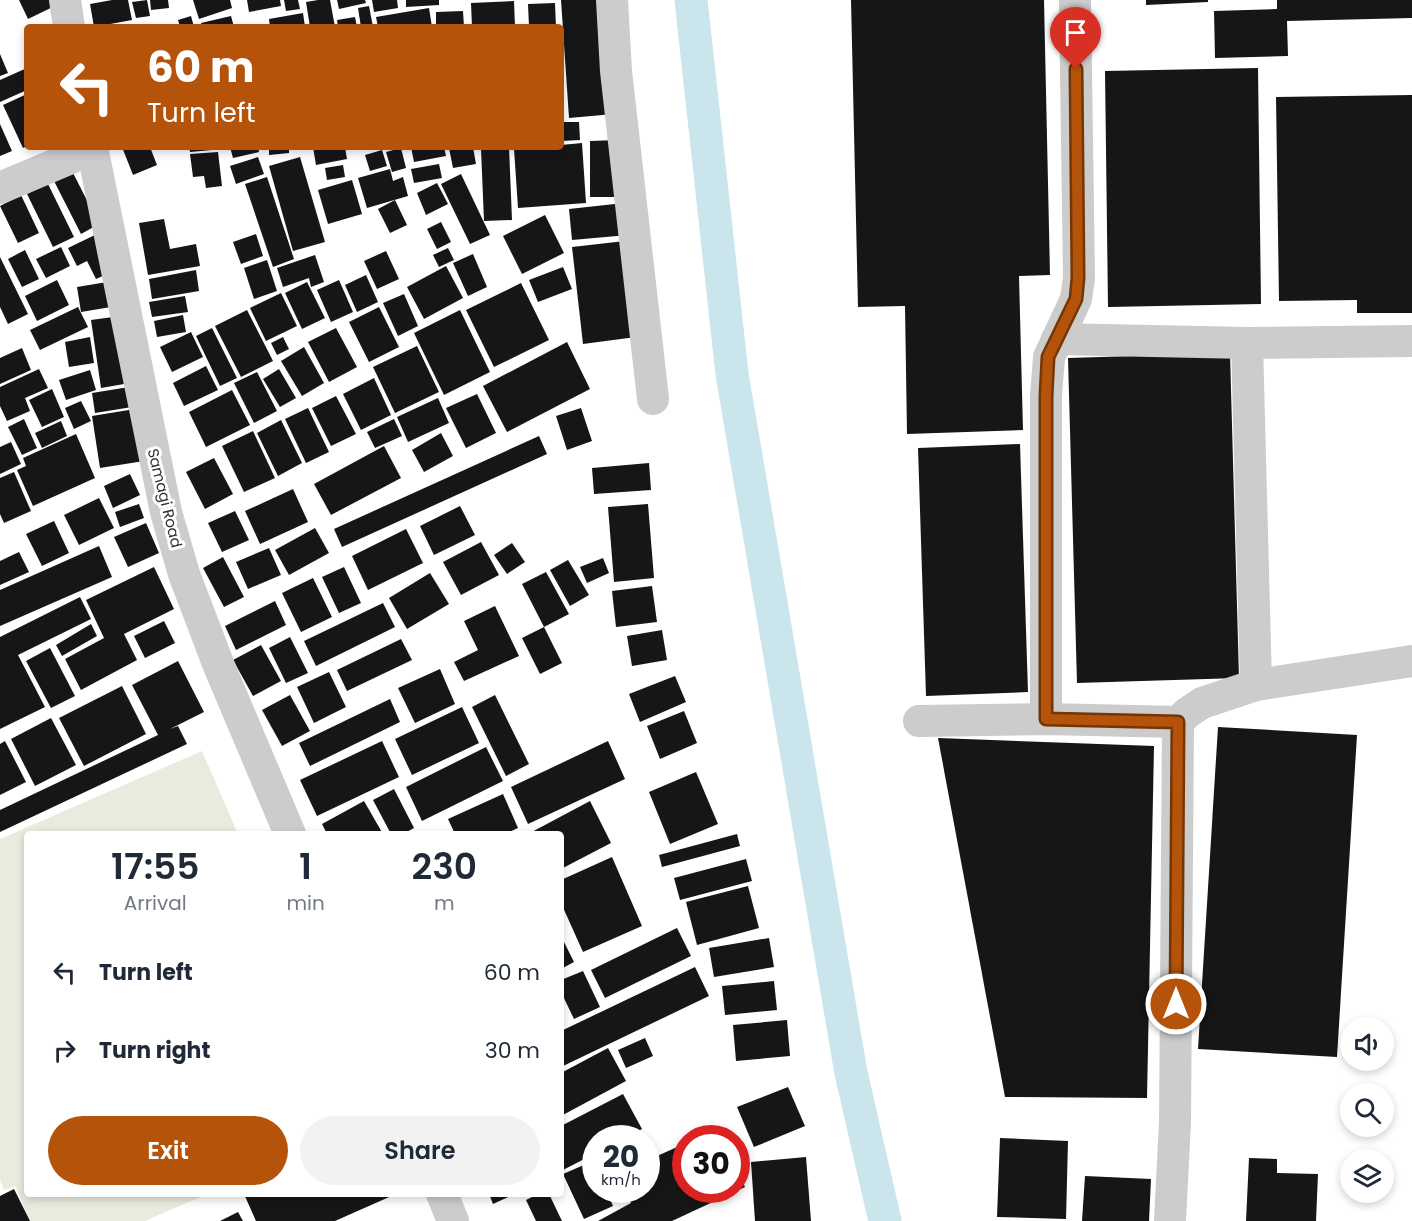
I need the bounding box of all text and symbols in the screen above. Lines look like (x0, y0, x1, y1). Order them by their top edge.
pin (1050, 7, 1101, 69)
icon: arrive (1059, 16, 1092, 49)
text: 60 m (147, 38, 255, 97)
icon: left (48, 48, 126, 126)
text: Turn left (147, 94, 256, 131)
street label: Samagi Road (143, 446, 187, 550)
text: 17:55 (111, 841, 200, 892)
text: 1 (299, 841, 312, 892)
text: 230 (412, 841, 477, 892)
text: Arrival (124, 889, 187, 917)
text: min (286, 889, 325, 917)
text: m (434, 889, 455, 917)
icon: left (48, 956, 81, 989)
text: Turn left (99, 957, 193, 988)
text: 60 m (484, 957, 540, 988)
position arrow (1144, 972, 1208, 1036)
map controls (1340, 1017, 1394, 1203)
button: sound (1340, 1017, 1394, 1071)
icon: right (48, 1034, 81, 1067)
text: Turn right (99, 1035, 210, 1066)
text: 30 m (485, 1035, 540, 1066)
button: search (1340, 1083, 1394, 1137)
button: Exit (48, 1116, 288, 1185)
button: Share (300, 1116, 540, 1185)
speed limit sign: 30 (672, 1125, 750, 1203)
text: 20 (603, 1135, 639, 1178)
button: layers (1340, 1149, 1394, 1203)
text: km/h (601, 1169, 641, 1190)

